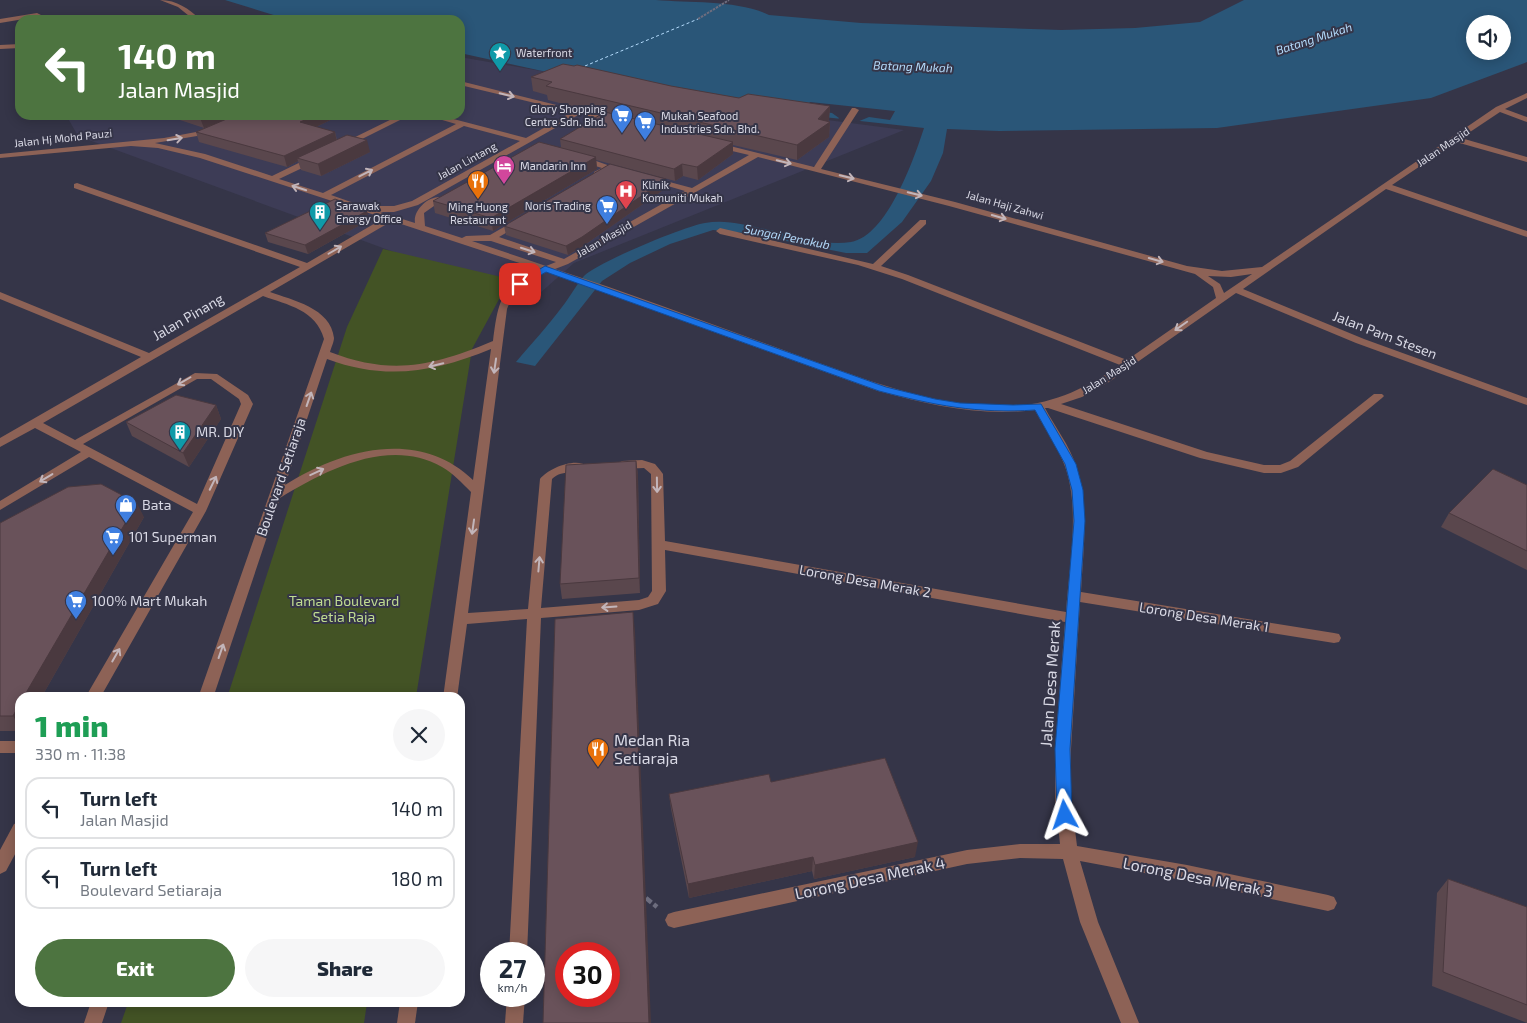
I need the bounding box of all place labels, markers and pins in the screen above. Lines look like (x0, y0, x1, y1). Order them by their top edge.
place icon: Waterfront (488, 41, 512, 72)
place label: Waterfront (516, 46, 572, 59)
place label: Glory Shopping Centre Sdn. Bhd. (525, 102, 606, 128)
supermarket icon: Glory Shopping Centre Sdn. Bhd. (610, 103, 634, 134)
place label: Mukah Seafood Industries Sdn. Bhd. (661, 109, 760, 135)
supermarket icon: Mukah Seafood Industries Sdn. Bhd. (633, 110, 657, 141)
hotel icon: Mandarin Inn (492, 154, 516, 185)
place label: Mandarin Inn (520, 159, 586, 172)
restaurant icon: Ming Huong Restaurant (466, 169, 490, 200)
place label: Klinik Komuniti Mukah (642, 178, 723, 204)
hospital icon: Klinik Komuniti Mukah (614, 179, 638, 210)
supermarket icon: Noris Trading (595, 194, 619, 225)
place label: Sarawak Energy Office (336, 199, 402, 225)
place label: Noris Trading (525, 199, 591, 212)
building icon: Sarawak Energy Office (308, 200, 332, 231)
place label: Ming Huong Restaurant (448, 200, 508, 226)
pin (499, 263, 541, 305)
building icon: MR. DIY (168, 420, 192, 451)
place label: MR. DIY (196, 423, 244, 440)
shop icon: Bata (114, 493, 138, 524)
place label: Bata (142, 496, 171, 513)
supermarket icon: 101 Superman (101, 525, 125, 556)
place label: 101 Superman (129, 528, 217, 545)
supermarket icon: 100% Mart Mukah (64, 589, 88, 620)
place label: 100% Mart Mukah (92, 592, 207, 609)
place label: Medan Ria Setiaraja (614, 730, 690, 768)
restaurant icon: Medan Ria Setiaraja (586, 737, 610, 768)

